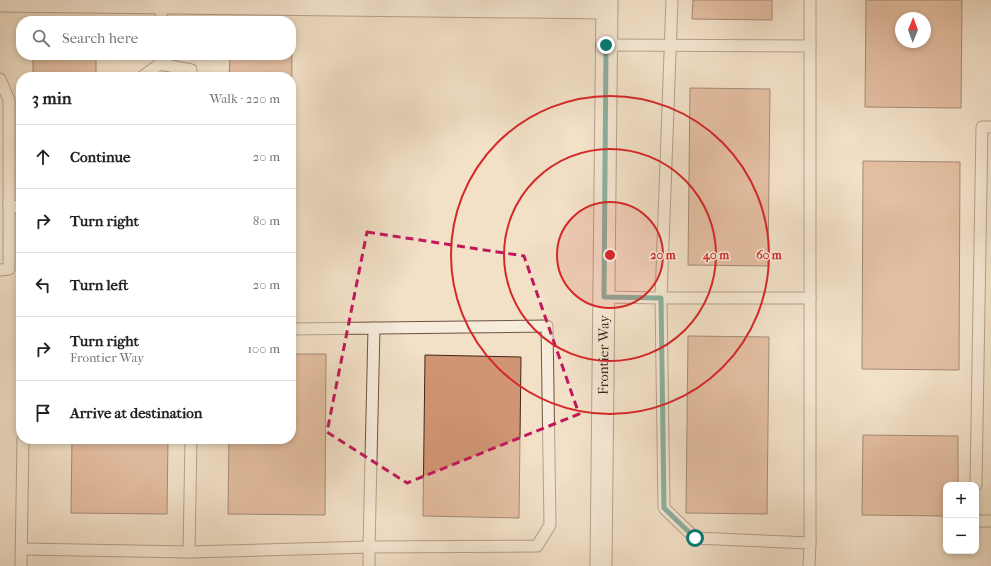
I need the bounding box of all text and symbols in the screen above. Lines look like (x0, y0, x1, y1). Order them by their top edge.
north arrow (895, 12, 931, 48)
search box (16, 16, 296, 60)
icon: search (30, 27, 52, 49)
text: Search here (62, 29, 138, 47)
route end (597, 36, 615, 54)
text: 3 min (32, 88, 72, 108)
text: Walk · 220 m (209, 91, 280, 106)
icon: ahead (32, 146, 54, 168)
text: Continue (70, 148, 130, 166)
text: 20 m (253, 149, 280, 164)
icon: right (32, 210, 54, 232)
text: Turn right (70, 212, 139, 230)
text: 80 m (253, 213, 280, 228)
centre of rings (603, 248, 617, 262)
text: 20 m (650, 248, 677, 262)
text: 40 m (702, 248, 730, 263)
text: 60 m (756, 248, 783, 262)
icon: left (32, 274, 54, 296)
text: Turn left (70, 276, 128, 294)
text: 20 m (253, 277, 280, 292)
street label: Frontier Way (594, 314, 612, 395)
text: Turn right (70, 332, 139, 350)
icon: right (32, 338, 54, 360)
text: 100 m (247, 341, 280, 356)
text: Frontier Way (70, 350, 144, 365)
icon: arrive (32, 402, 54, 424)
text: Arrive at destination (70, 404, 202, 422)
map controls (943, 482, 979, 554)
button: + (943, 482, 979, 518)
button: − (943, 518, 979, 554)
route start (686, 529, 704, 547)

